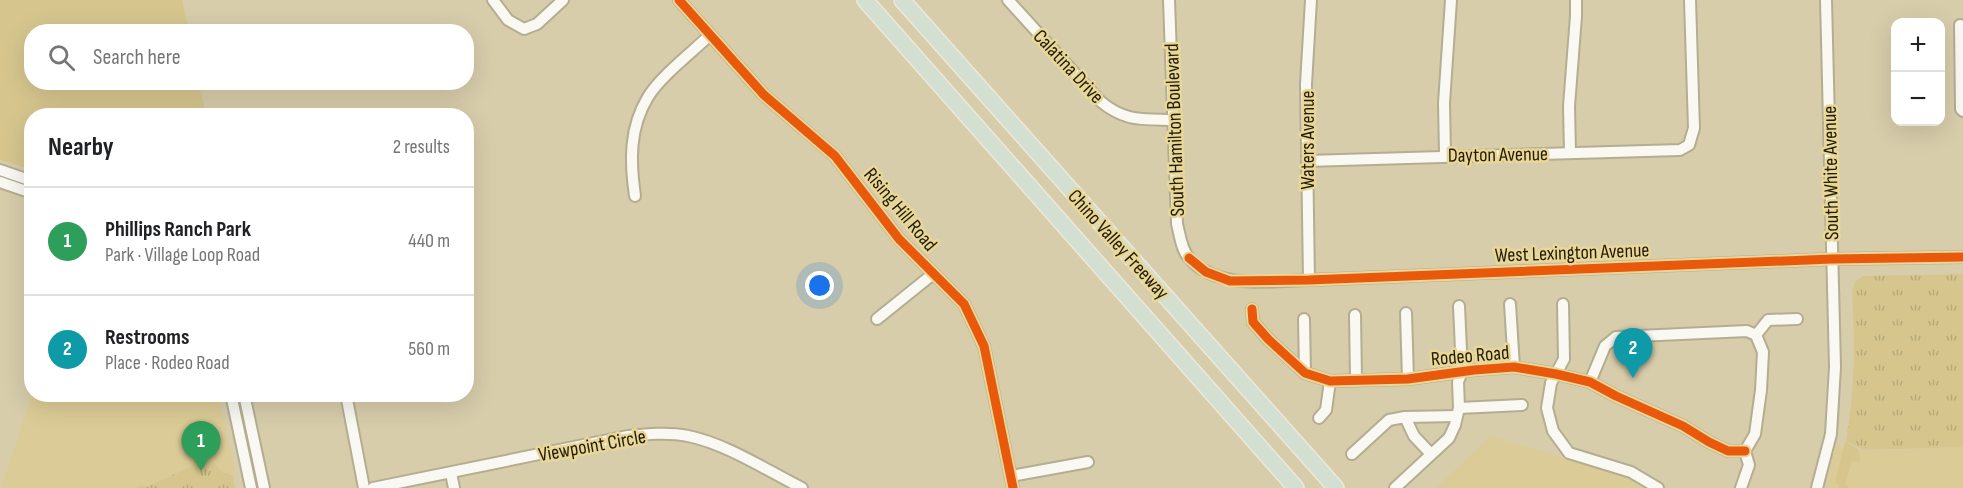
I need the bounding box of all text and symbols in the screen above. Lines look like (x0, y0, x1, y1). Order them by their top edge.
map controls (1891, 18, 1945, 126)
button: + (1891, 18, 1945, 72)
search box (24, 24, 474, 90)
street label: Calatina Drive (1028, 25, 1109, 109)
icon: search (45, 41, 78, 74)
street label: South Hamilton Boulevard (1160, 43, 1190, 217)
text: Search here (93, 44, 180, 71)
button: − (1891, 72, 1945, 126)
street label: Waters Avenue (1296, 91, 1320, 189)
street label: South White Avenue (1818, 106, 1844, 240)
text: Nearby (48, 132, 114, 163)
text: 2 results (393, 135, 450, 159)
street label: Dayton Avenue (1448, 142, 1548, 168)
street label: Rising Hill Road (858, 163, 942, 256)
street label: Chino Valley Freeway (1063, 185, 1174, 305)
text: Phillips Ranch Park (105, 216, 251, 243)
text: 1 (64, 229, 71, 253)
text: 440 m (408, 229, 450, 253)
street label: West Lexington Avenue (1494, 238, 1650, 268)
text: Park · Village Loop Road (105, 243, 260, 267)
your location (805, 271, 834, 300)
text: Restrooms (105, 324, 189, 351)
pin: 2 (1614, 328, 1652, 378)
text: 2 (63, 337, 72, 361)
text: 560 m (408, 337, 450, 361)
street label: Rodeo Road (1430, 341, 1510, 371)
text: Place · Rodeo Road (105, 351, 230, 375)
pin: 1 (182, 422, 220, 471)
street label: Viewpoint Circle (537, 425, 648, 467)

